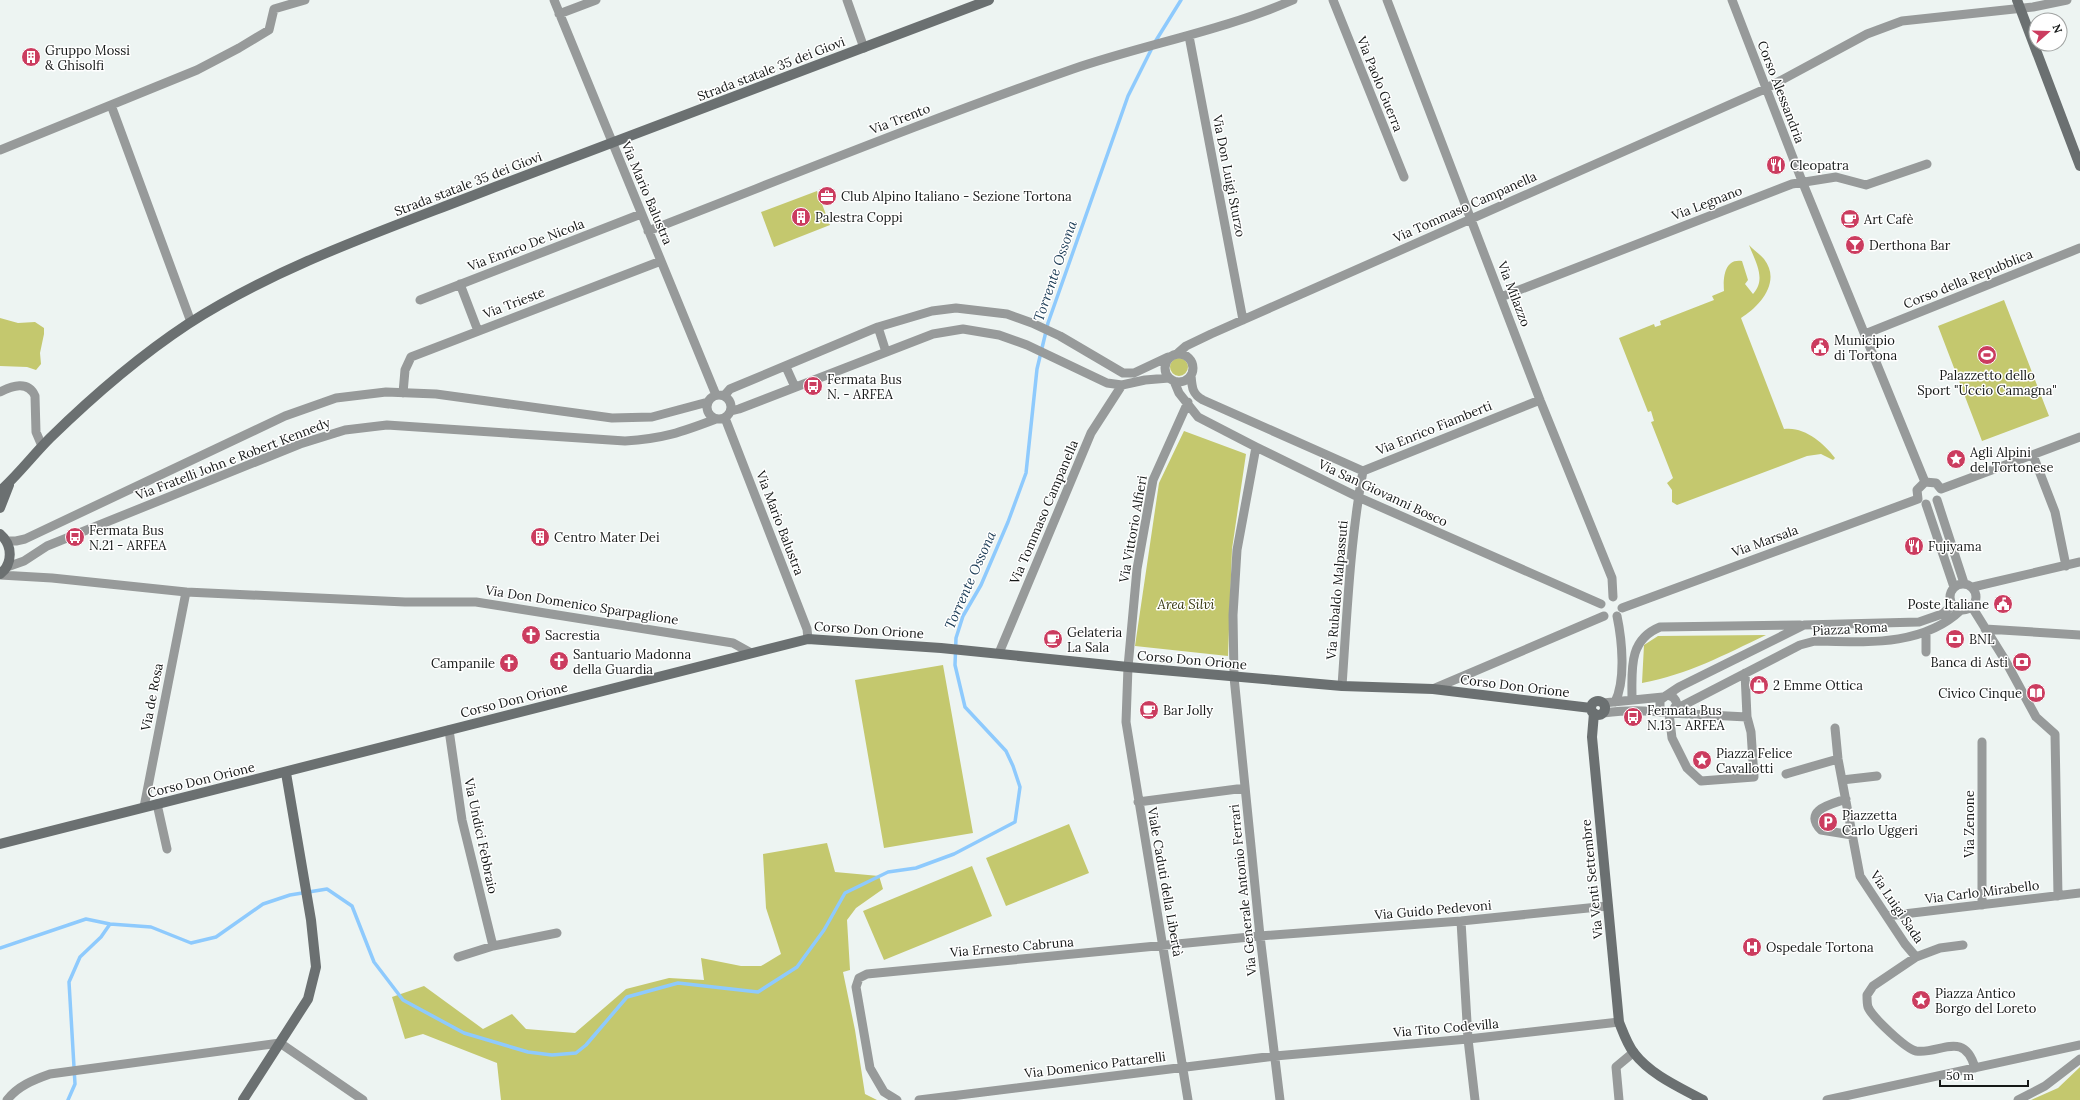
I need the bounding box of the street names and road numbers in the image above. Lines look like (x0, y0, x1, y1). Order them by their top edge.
street label: Strada statale 35 dei Giovi (695, 33, 848, 105)
street label: Via Paolo Guerra (1353, 33, 1407, 134)
street label: Corso Alessandria (1754, 38, 1808, 146)
street label: Via Trento (867, 100, 933, 139)
street label: Via Don Luigi Sturzo (1209, 112, 1249, 239)
street label: Via Mario Balustra (617, 138, 677, 247)
street label: Strada statale 35 dei Giovi (392, 148, 545, 220)
street label: Via Tommaso Campanella (1390, 168, 1540, 247)
street label: Via Legnano (1669, 182, 1745, 225)
street label: Via Enrico De Nicola (464, 215, 587, 275)
street label: Corso della Repubblica (1901, 245, 2035, 313)
street label: Via Milazzo (1493, 258, 1534, 329)
street label: Via Trieste (480, 283, 547, 323)
street label: Via Enrico Fiamberti (1373, 397, 1495, 459)
street label: Via Fratelli John e Robert Kennedy (132, 414, 333, 504)
street label: Via Tommaso Campanella (1006, 437, 1082, 588)
street label: Via San Giovanni Bosco (1315, 455, 1451, 531)
street label: Via Mario Balustra (752, 467, 808, 578)
street label: Via Vittorio Alfieri (1115, 474, 1151, 585)
street label: Via Rubaldo Malpassuti (1322, 519, 1352, 661)
street label: Via Marsala (1729, 521, 1801, 561)
street label: Via Don Domenico Sparpaglione (483, 581, 680, 629)
street label: Corso Don Orione (813, 618, 925, 642)
street label: Piazza Roma (1812, 619, 1888, 639)
street label: Corso Don Orione (1136, 647, 1248, 673)
street label: Via de Rosa (137, 661, 167, 733)
street label: Corso Don Orione (1459, 671, 1571, 701)
street label: Corso Don Orione (459, 678, 569, 722)
street label: Corso Don Orione (146, 758, 256, 802)
street label: Via Undici Febbraio (460, 776, 502, 896)
street label: Via Zenone (1961, 790, 1978, 859)
street label: Via Generale Antonio Ferrari (1225, 803, 1261, 978)
street label: Viale Caduti della Libertà (1143, 805, 1187, 958)
street label: Via Venti Settembre (1577, 818, 1607, 941)
street label: Via Luigi Sada (1866, 867, 1928, 947)
street label: Via Carlo Mirabello (1923, 877, 2041, 908)
street label: Via Guido Pedevoni (1373, 896, 1493, 924)
street label: Via Ernesto Cabruna (948, 933, 1075, 961)
street label: Via Tito Codevilla (1392, 1015, 1500, 1041)
street label: Via Domenico Pattarelli (1022, 1048, 1167, 1082)

